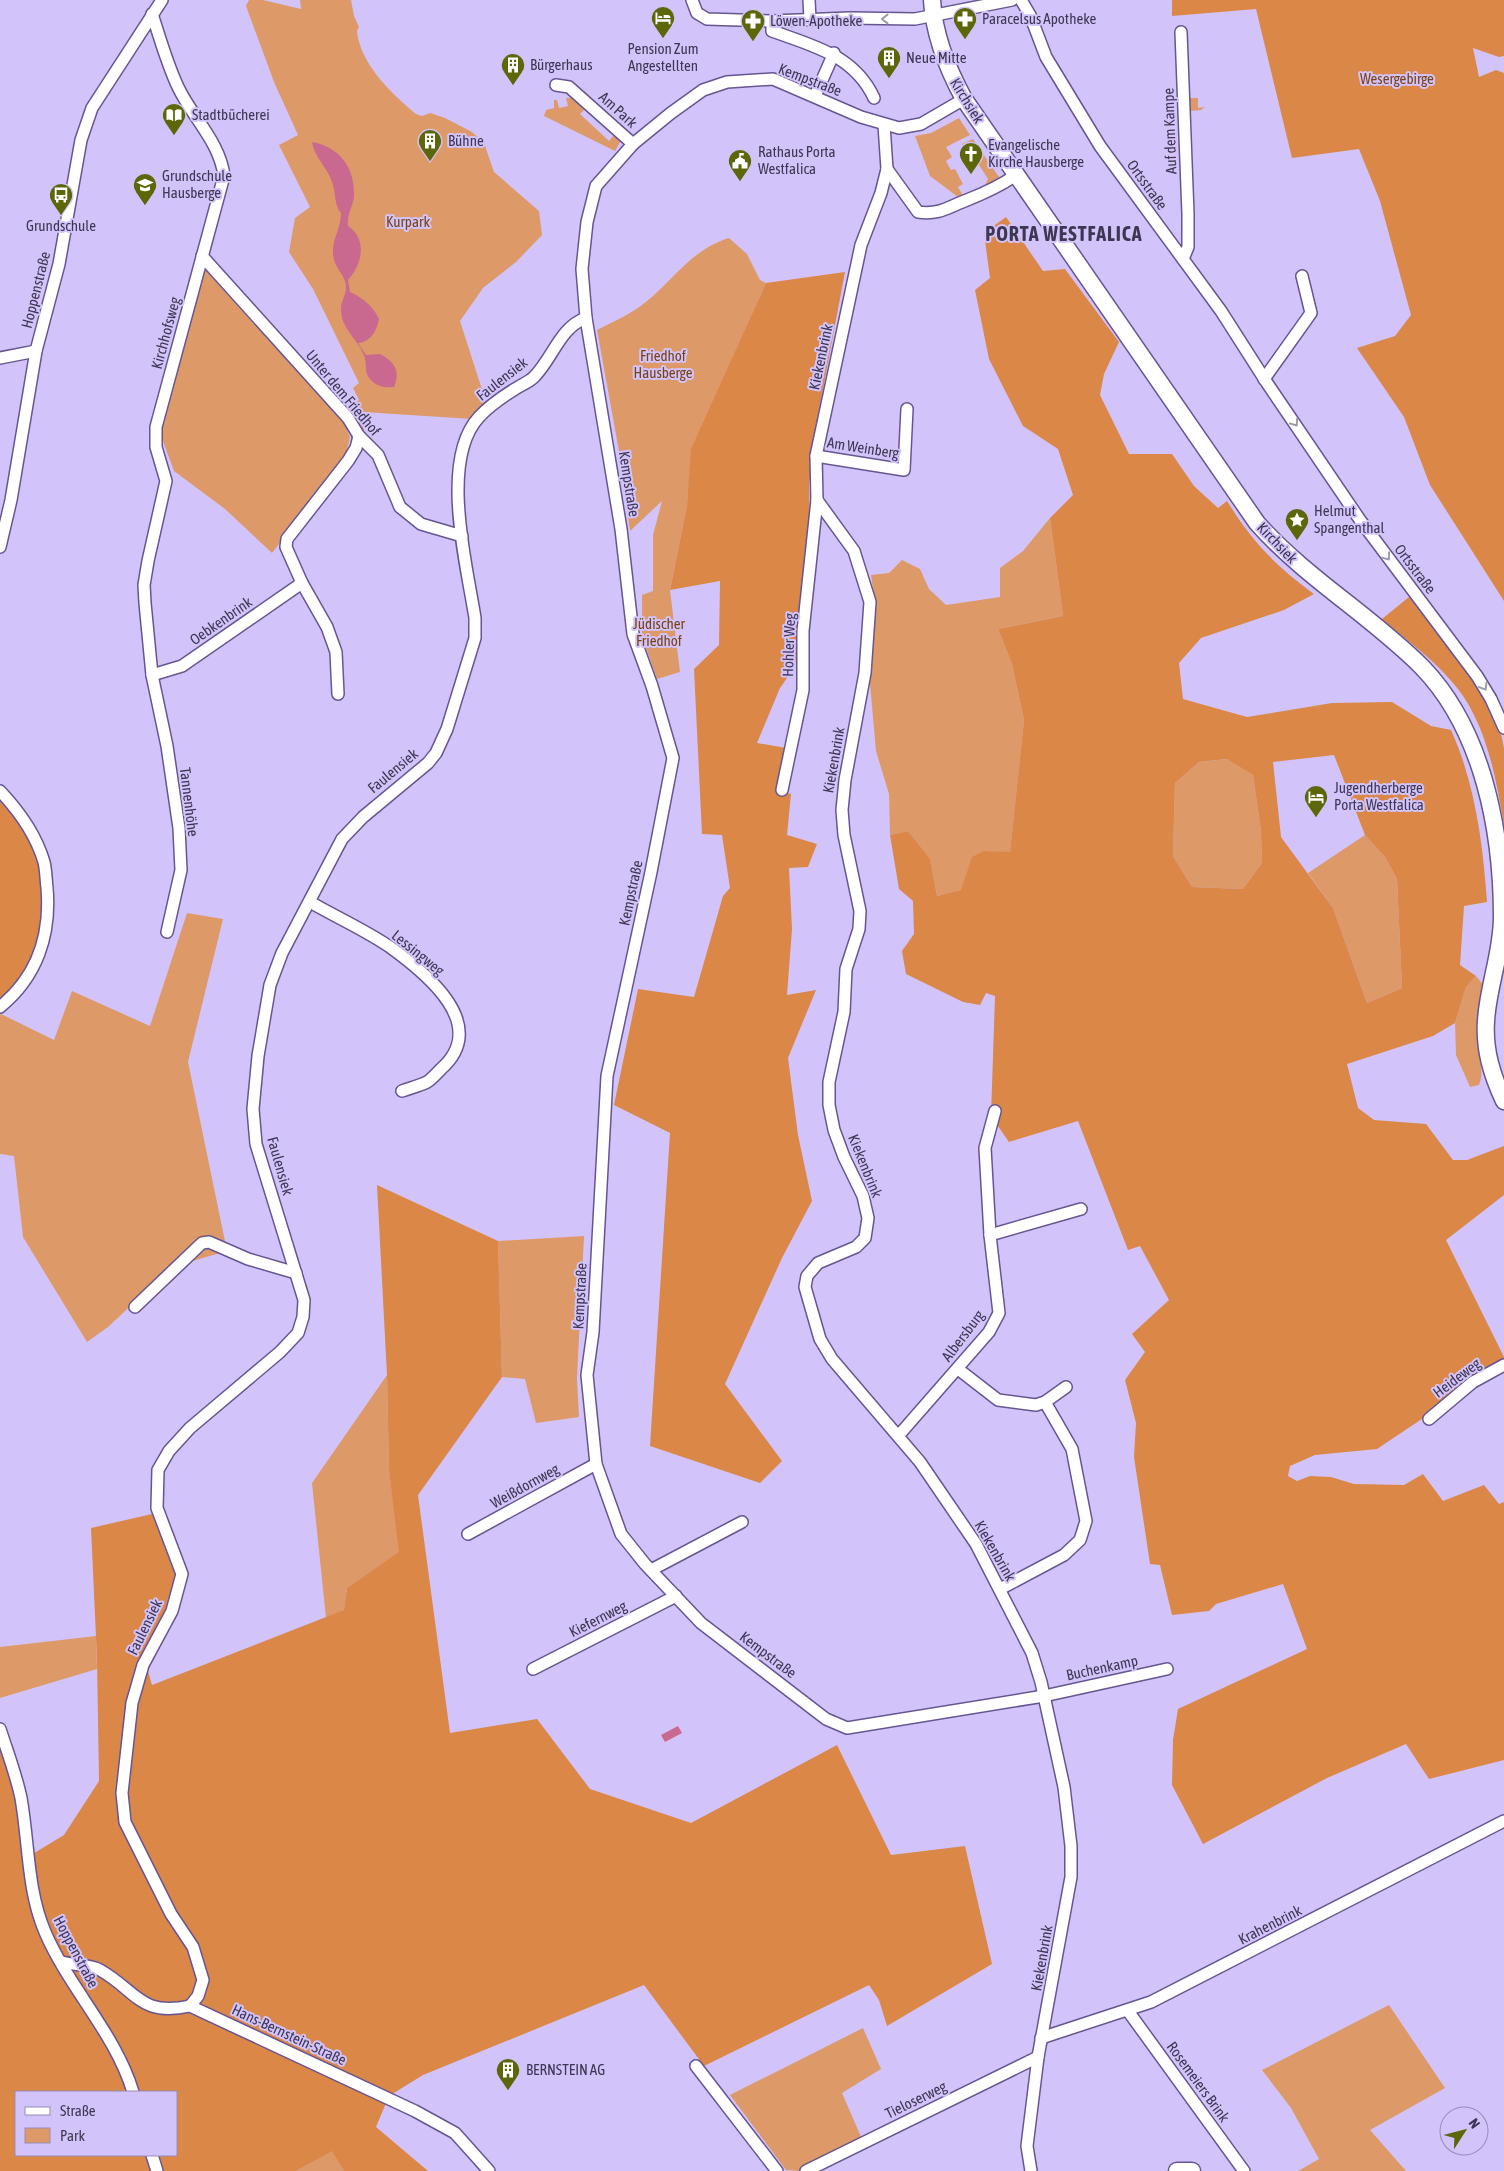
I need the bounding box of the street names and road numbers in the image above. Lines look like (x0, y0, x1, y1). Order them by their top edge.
street label: Kempstraße (776, 60, 844, 99)
street label: Kirchsiek (947, 75, 988, 127)
street label: Auf dem Kampe (1159, 87, 1180, 174)
street label: Am Park (596, 88, 641, 131)
street label: Ortsstraße (1124, 157, 1171, 213)
street label: Hoppenstraße (18, 249, 53, 330)
street label: Kirchhofsweg (148, 294, 183, 371)
street label: Kiekenbrink (805, 322, 836, 391)
street label: Unter dem Friedhof (303, 347, 384, 439)
street label: Faulensiek (473, 353, 531, 404)
street label: Am Weinberg (826, 433, 901, 462)
street label: Kempstraße (616, 450, 643, 518)
street label: Kirchsiek (1254, 519, 1301, 567)
street label: Ortsstraße (1391, 541, 1440, 597)
street label: Oebkenbrink (186, 593, 255, 648)
street label: Hohler Weg (779, 612, 798, 677)
street label: Kiekenbrink (819, 725, 848, 794)
street label: Faulensiek (364, 745, 421, 796)
street label: Tannenhöhe (177, 766, 202, 838)
street label: Kempstraße (615, 859, 646, 927)
street label: Lessingweg (389, 926, 448, 979)
street label: Kiekenbrink (845, 1132, 886, 1200)
street label: Faulensiek (264, 1135, 297, 1197)
street label: Kempstraße (569, 1262, 590, 1330)
street label: Albersburg (938, 1306, 988, 1365)
street label: Heideweg (1430, 1354, 1484, 1401)
street label: Weißdornweg (488, 1460, 562, 1511)
street label: Kiekenbrink (971, 1518, 1020, 1584)
street label: Faulensiek (124, 1596, 166, 1657)
street label: Kiefernweg (566, 1597, 630, 1640)
street label: Kempstraße (737, 1628, 800, 1681)
street label: Buchenkamp (1065, 1652, 1139, 1683)
street label: Krahenbrink (1235, 1901, 1305, 1948)
street label: Hoppenstraße (50, 1913, 102, 1991)
street label: Kiekenbrink (1027, 1923, 1056, 1992)
street label: Hans-Bernstein-Straße (229, 2001, 349, 2069)
street label: Rosemeiers Brink (1164, 2038, 1233, 2126)
street label: Tieloserweg (882, 2077, 950, 2122)

